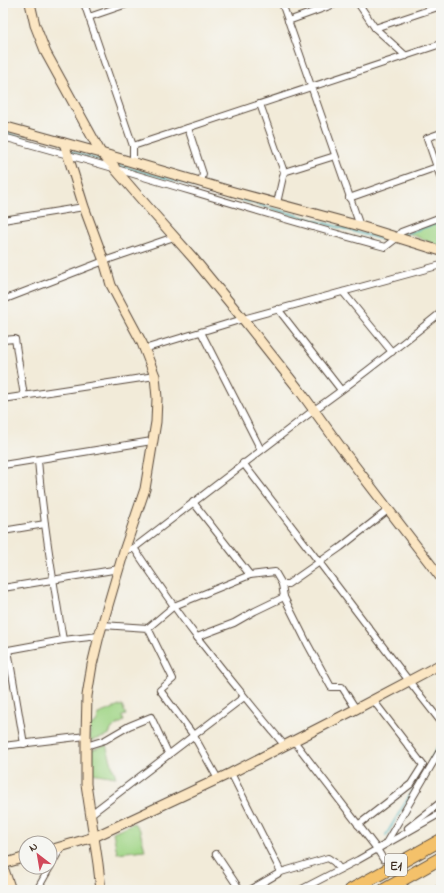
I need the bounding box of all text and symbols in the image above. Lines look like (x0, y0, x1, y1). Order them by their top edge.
north arrow (18, 835, 58, 875)
text: N (26, 839, 41, 856)
road number: E1 (385, 854, 407, 876)

